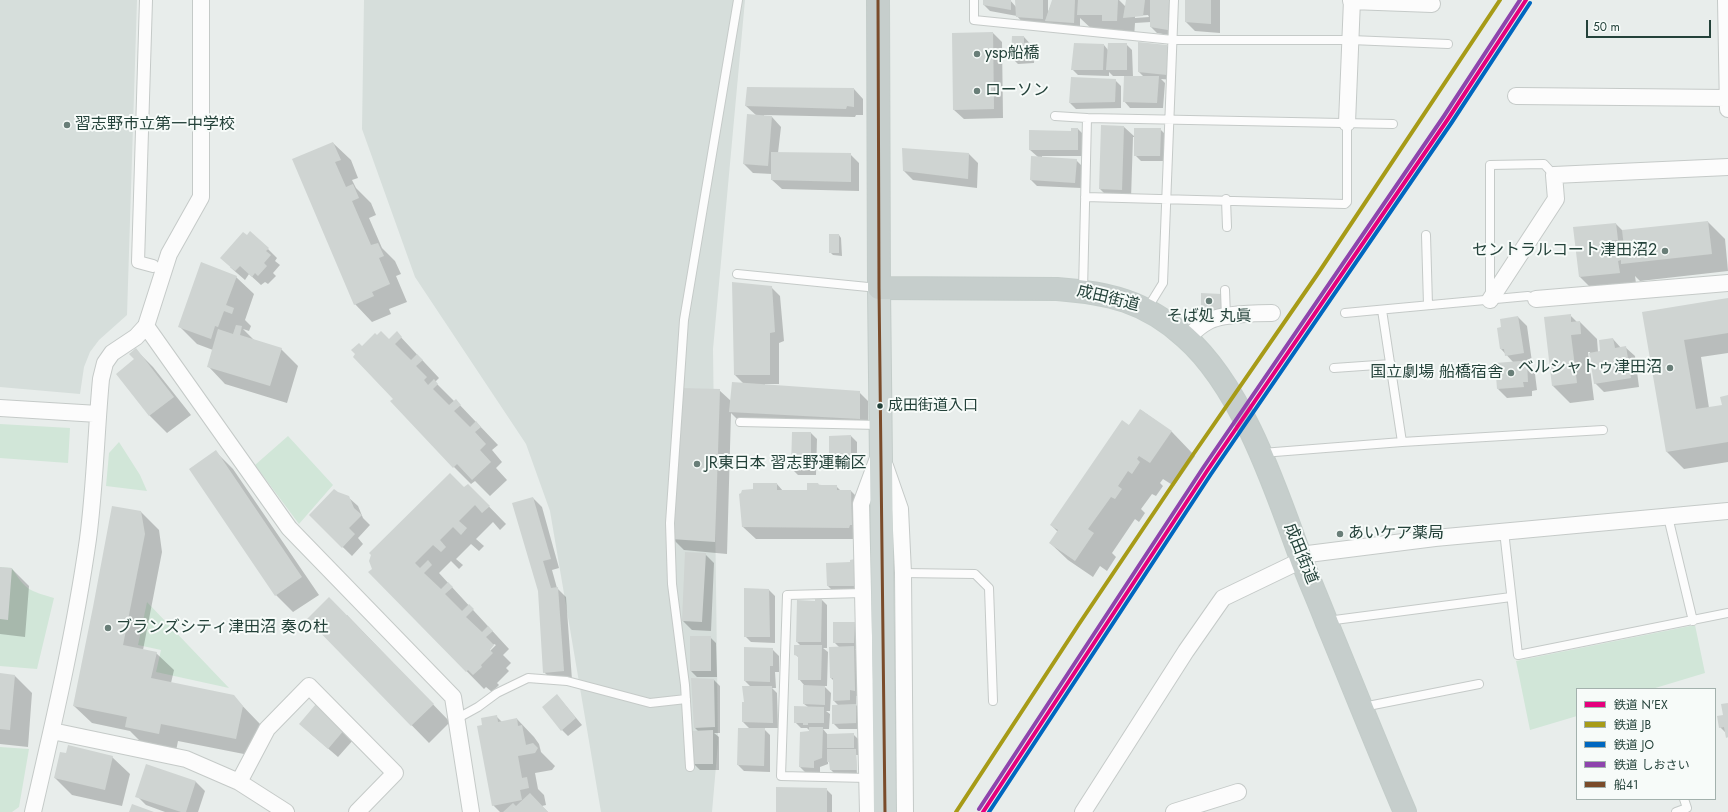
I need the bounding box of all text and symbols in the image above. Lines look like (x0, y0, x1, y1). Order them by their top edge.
scale bar (1588, 12, 1713, 38)
text: 50 m (1593, 18, 1620, 36)
place label: ysp船橋 (985, 44, 1040, 64)
marker: ysp船橋 (972, 49, 982, 59)
place label: ローソン (985, 81, 1049, 101)
marker: ローソン (972, 86, 982, 96)
place label: 習志野市立第一中学校 (75, 115, 235, 135)
marker: 習志野市立第一中学校 (62, 120, 72, 130)
place label: セントラルコート津田沼2 (1472, 241, 1657, 261)
marker: セントラルコート津田沼2 (1660, 246, 1670, 256)
street label: 成田街道 (1075, 282, 1141, 316)
marker: そば処 丸眞 (1204, 296, 1214, 306)
place label: そば処 丸眞 (1167, 307, 1251, 327)
place label: ベルシャトゥ津田沼 (1518, 358, 1662, 378)
place label: 国立劇場 船橋宿舎 (1370, 363, 1503, 383)
marker: ベルシャトゥ津田沼 (1665, 363, 1675, 373)
marker: 国立劇場 船橋宿舎 (1506, 368, 1516, 378)
place label: 成田街道入口 (888, 397, 978, 415)
marker: 成田街道入口 (875, 401, 885, 411)
place label: JR東日本 習志野運輸区 (705, 454, 867, 474)
marker: JR東日本 習志野運輸区 (692, 459, 702, 469)
street label: 成田街道 (1279, 521, 1321, 587)
place label: あいケア薬局 (1348, 524, 1444, 544)
marker: あいケア薬局 (1335, 529, 1345, 539)
place label: ブランズシティ津田沼 奏の杜 (116, 618, 329, 638)
marker: ブランズシティ津田沼 奏の杜 (103, 623, 113, 633)
legend (1576, 688, 1716, 800)
text: 鉄道 N'EX (1614, 696, 1668, 714)
text: 鉄道 JB (1614, 716, 1651, 734)
text: 鉄道 JO (1614, 736, 1654, 754)
text: 鉄道 しおさい (1614, 756, 1690, 774)
text: 船41 (1614, 776, 1638, 794)

